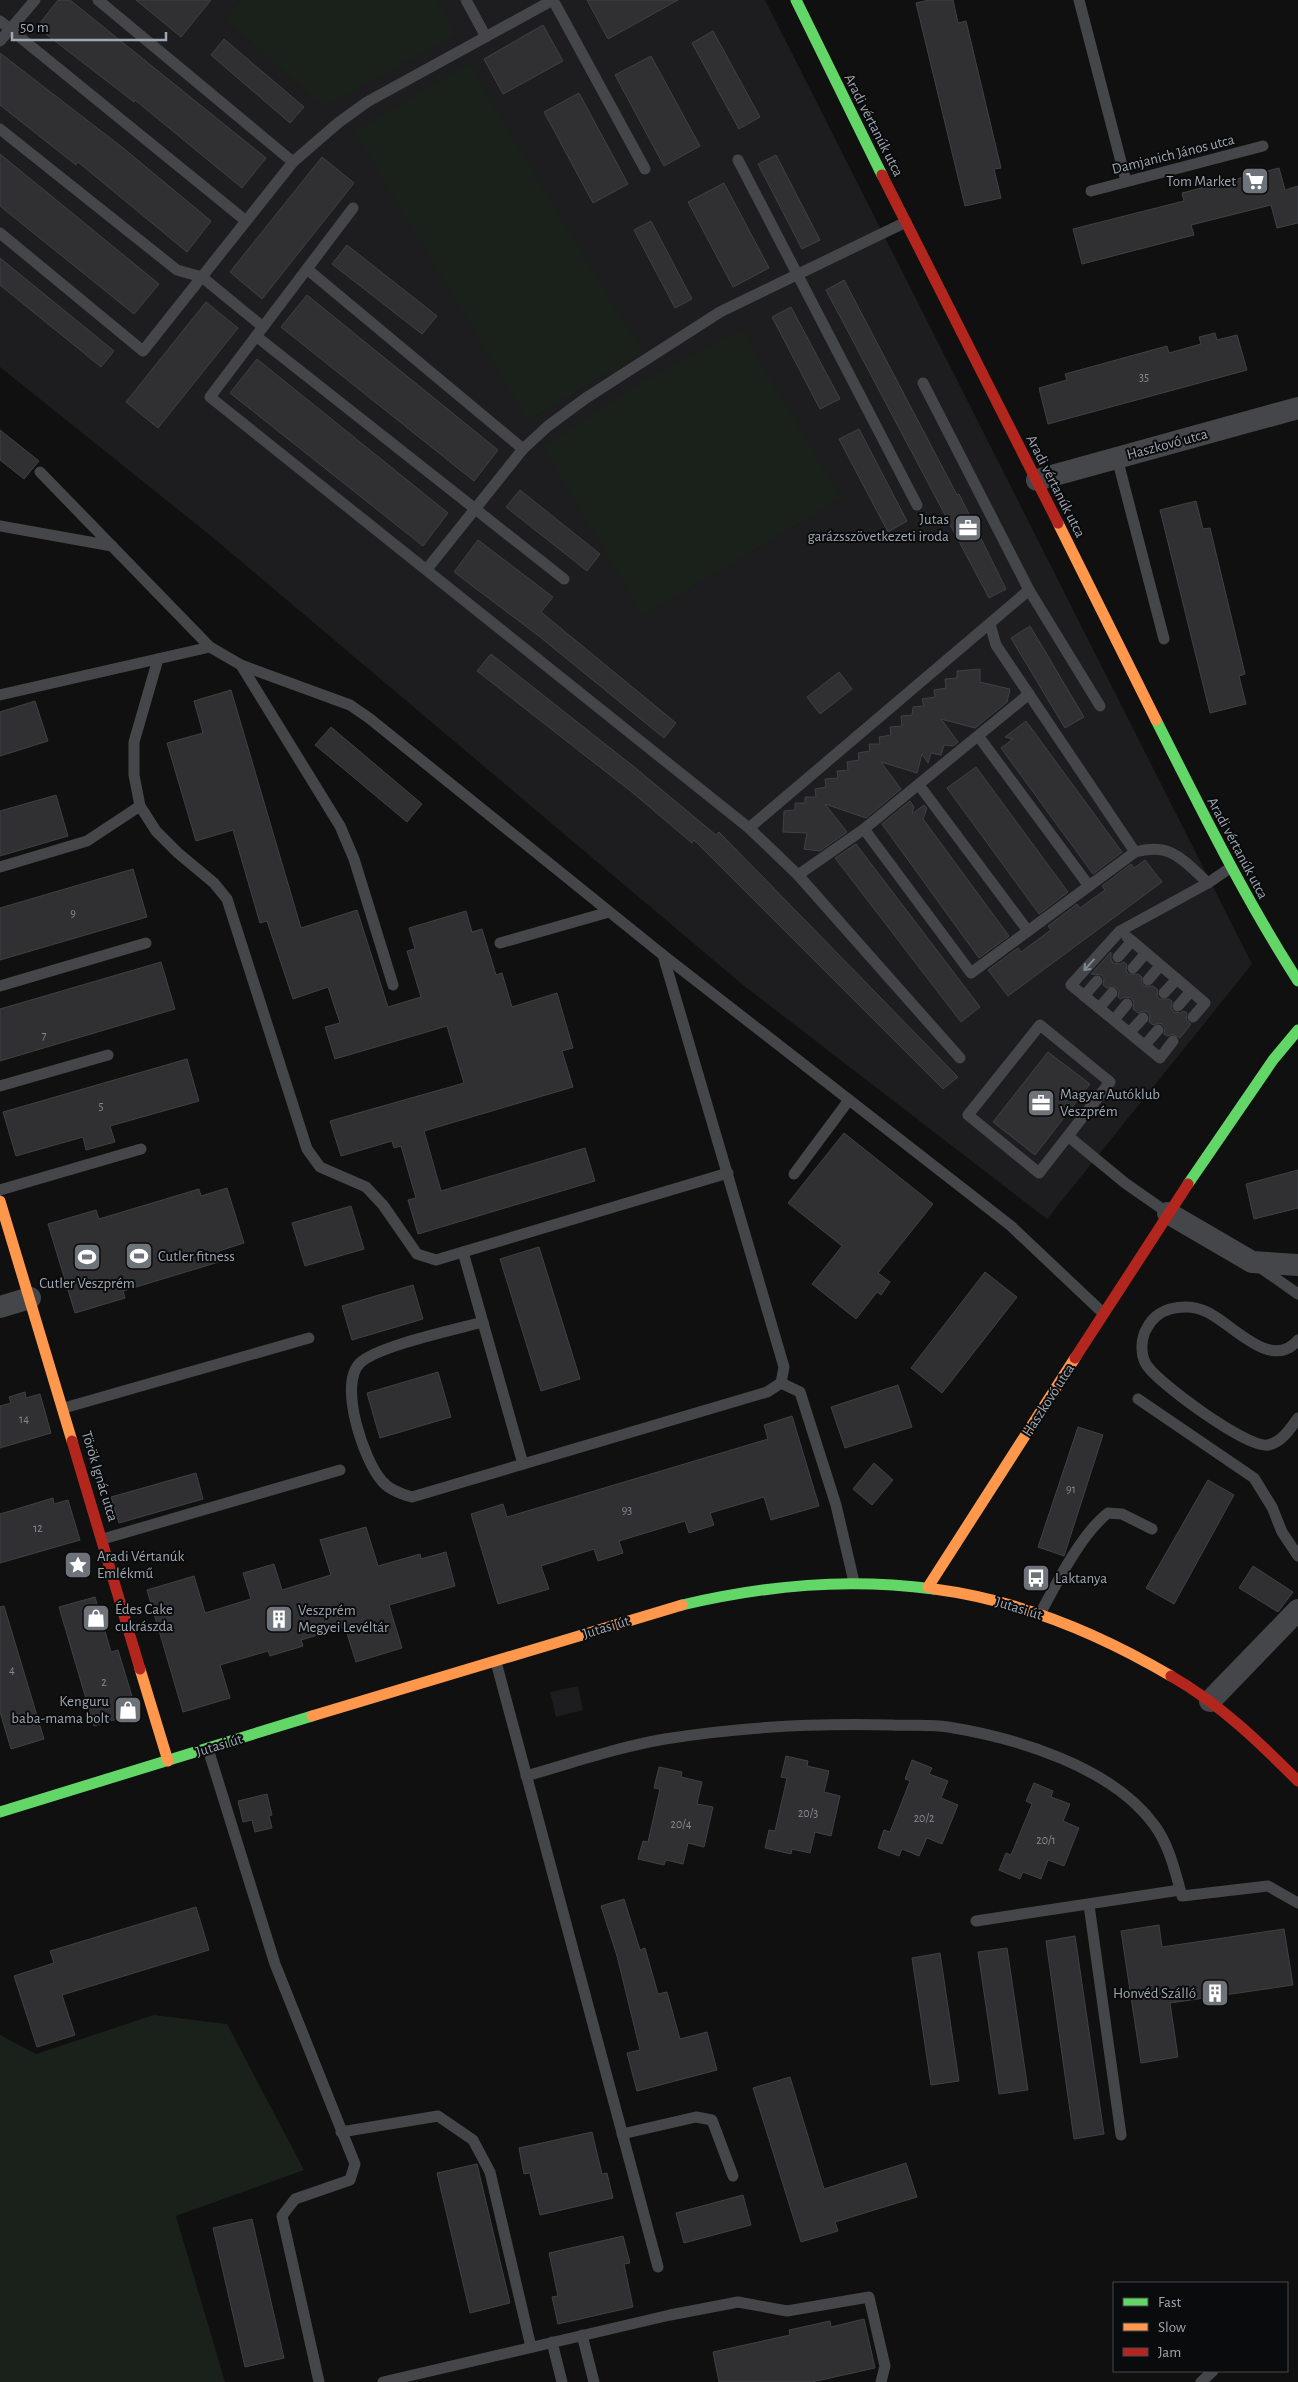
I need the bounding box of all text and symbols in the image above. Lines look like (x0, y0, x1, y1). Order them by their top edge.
scale bar (12, 10, 166, 42)
text: 50 m (20, 20, 49, 35)
street label: Aradi vértanúk utca (841, 72, 906, 179)
street label: Damjanich János utca (1110, 132, 1236, 177)
supermarket icon: Tom Market (1240, 166, 1270, 196)
place label: Tom Market (1166, 174, 1236, 189)
house number: 35 (1139, 371, 1149, 383)
street label: Haszkovó utca (1125, 426, 1209, 462)
street label: Aradi vértanúk utca (1023, 433, 1088, 540)
place label: Jutas garázsszövetkezeti iroda (807, 512, 949, 544)
office icon: Jutas garázsszövetkezeti iroda (953, 513, 983, 543)
street label: Aradi vértanúk utca (1204, 795, 1271, 902)
house number: 9 (70, 907, 76, 919)
one-way arrow (1084, 958, 1095, 971)
house number: 7 (41, 1029, 47, 1041)
place label: Magyar Autóklub Veszprém (1060, 1087, 1160, 1119)
office icon: Magyar Autóklub Veszprém (1026, 1088, 1056, 1118)
house number: 5 (98, 1100, 104, 1112)
sports icon: Cutler fitness (124, 1241, 154, 1271)
sports icon: Cutler Veszprém (72, 1242, 102, 1272)
place label: Cutler fitness (158, 1249, 235, 1264)
place label: Cutler Veszprém (39, 1276, 135, 1291)
street label: Haszkovó utca (1019, 1361, 1077, 1439)
house number: 14 (19, 1413, 29, 1425)
street label: Török Ignác utca (79, 1429, 120, 1523)
house number: 91 (1066, 1483, 1076, 1495)
house number: 93 (622, 1504, 632, 1516)
house number: 12 (33, 1522, 43, 1534)
place label: Aradi Vértanúk Emlékmű (97, 1549, 185, 1581)
place icon: Aradi Vértanúk Emlékmű (63, 1550, 93, 1580)
bus stop icon: Laktanya (1021, 1563, 1051, 1593)
place label: Laktanya (1055, 1571, 1107, 1586)
street label: Jutasi út (994, 1594, 1044, 1623)
place label: Édes Cake cukrászda (115, 1600, 173, 1634)
shop icon: Édes Cake cukrászda (81, 1603, 111, 1633)
place label: Veszprém Megyei Levéltár (298, 1603, 389, 1635)
building icon: Veszprém Megyei Levéltár (264, 1604, 294, 1634)
street label: Jutasi út (581, 1613, 631, 1642)
house number: 4 (9, 1664, 15, 1676)
house number: 2 (101, 1676, 107, 1688)
place label: Kenguru baba-mama bolt (11, 1694, 109, 1726)
shop icon: Kenguru baba-mama bolt (113, 1695, 143, 1725)
street label: Jutasi út (194, 1731, 244, 1760)
house number: 20/3 (798, 1807, 818, 1819)
house number: 20/2 (914, 1812, 935, 1824)
house number: 20/4 (670, 1818, 692, 1830)
house number: 20/1 (1036, 1834, 1056, 1846)
building icon: Honvéd Szálló (1200, 1978, 1230, 2008)
place label: Honvéd Szálló (1113, 1986, 1196, 2001)
legend (1113, 2282, 1288, 2372)
text: Fast (1158, 2295, 1182, 2310)
text: Slow (1158, 2320, 1186, 2335)
text: Jam (1158, 2345, 1181, 2360)

